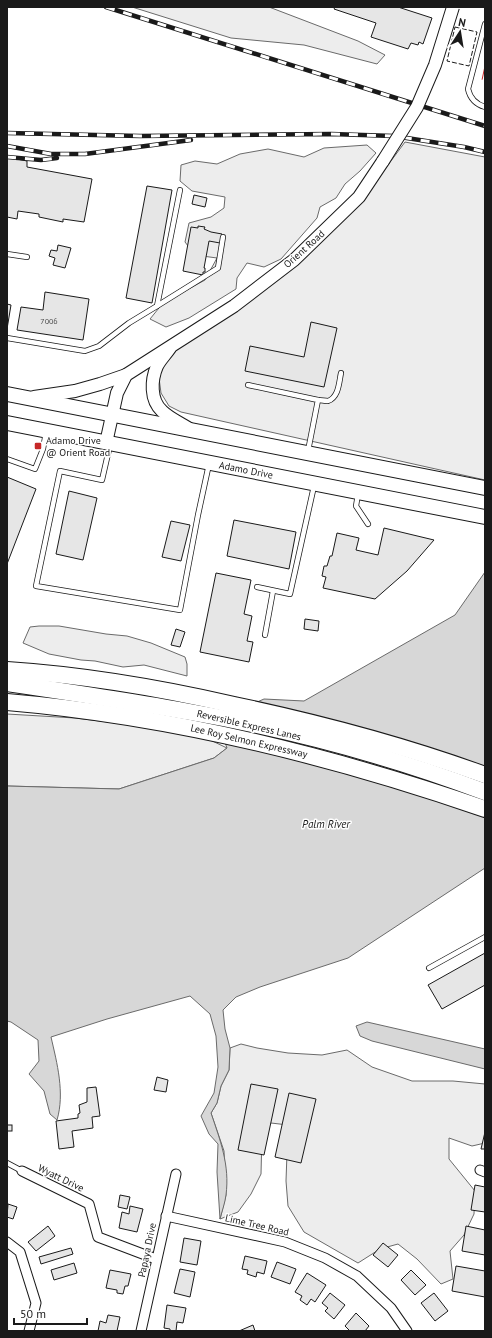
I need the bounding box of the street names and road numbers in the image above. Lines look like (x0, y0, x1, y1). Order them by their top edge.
street label: Orient Road (281, 227, 327, 271)
street label: Adamo Drive (218, 458, 274, 482)
street label: Reversible Express Lanes (196, 707, 302, 743)
street label: Lee Roy Selmon Expressway (189, 721, 309, 761)
street label: Wyatt Drive (36, 1161, 86, 1195)
street label: Lime Tree Road (224, 1211, 290, 1239)
street label: Papaya Drive (135, 1222, 159, 1278)

